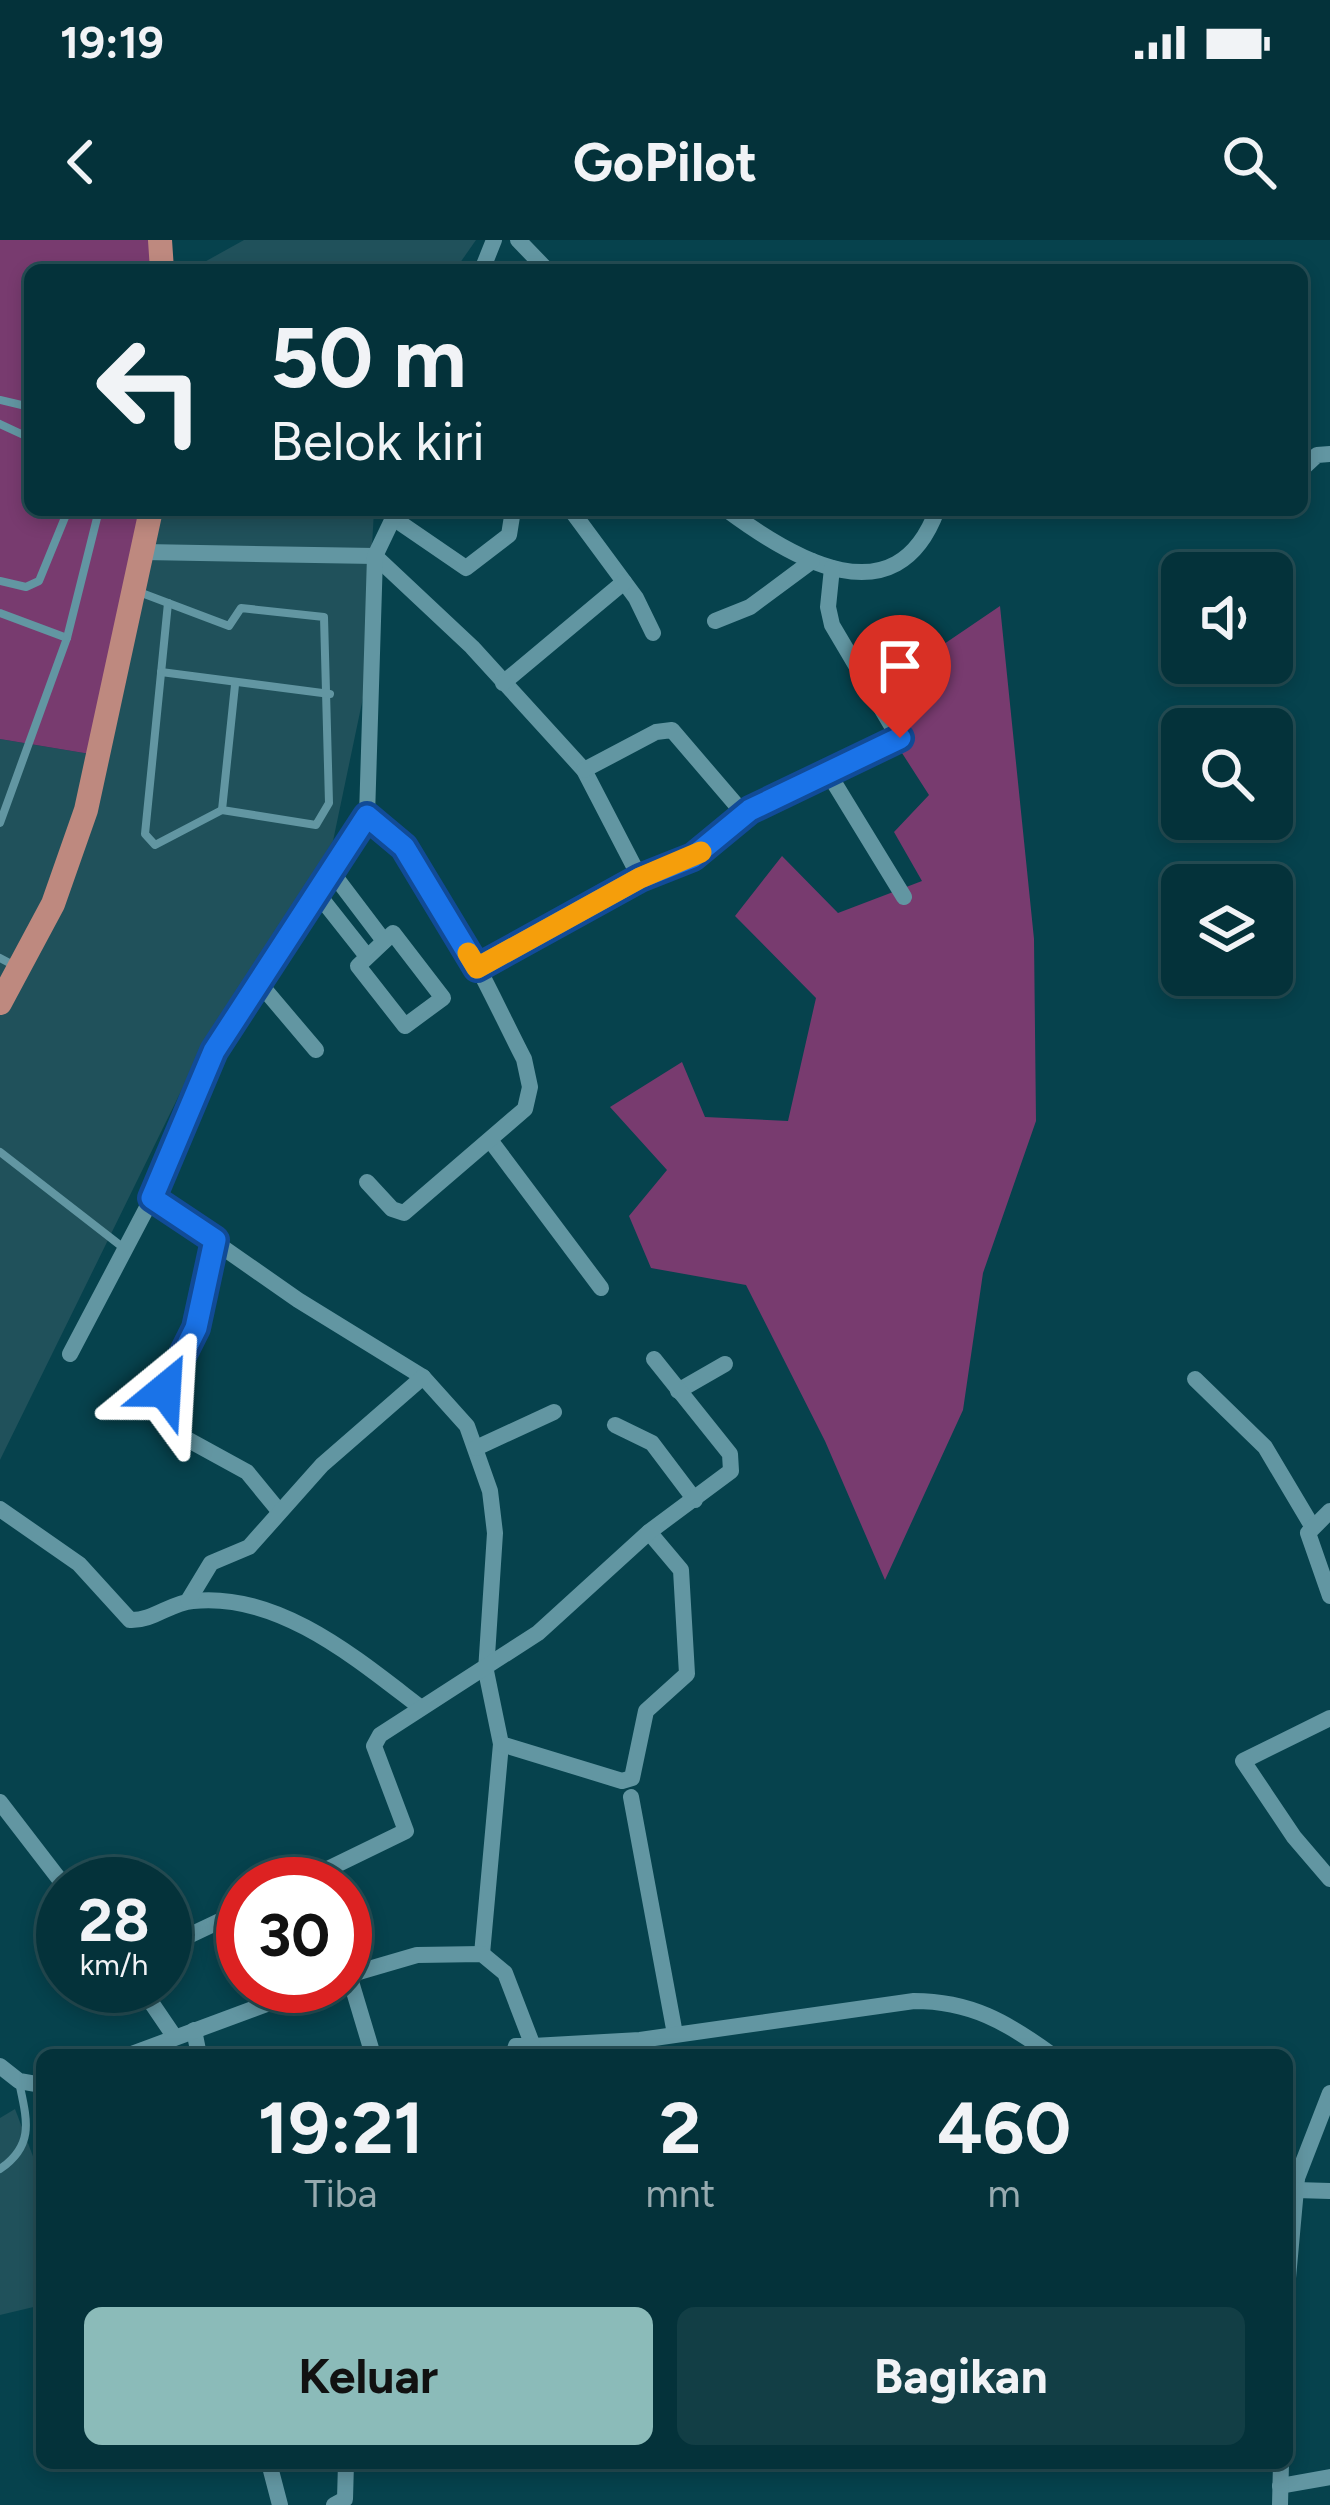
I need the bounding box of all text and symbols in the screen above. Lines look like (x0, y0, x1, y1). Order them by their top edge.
text: 19:19 (60, 15, 164, 69)
icon: back (48, 129, 114, 195)
icon: search (1216, 129, 1282, 195)
text: GoPilot (573, 130, 757, 195)
text: 50 m (270, 307, 466, 408)
icon: left (72, 312, 228, 468)
text: Belok kiri (270, 409, 485, 474)
map controls (1161, 552, 1293, 996)
button: sound (1161, 552, 1293, 684)
pin (849, 615, 951, 738)
icon: arrive (867, 633, 933, 699)
button: search (1161, 708, 1293, 840)
button: layers (1161, 864, 1293, 996)
position arrow (102, 1327, 228, 1453)
speed limit sign: 30 (216, 1857, 372, 2013)
text: 28 (78, 1884, 150, 1956)
text: km/h (80, 1946, 148, 1983)
text: 19:21 (258, 2085, 424, 2171)
text: 2 (660, 2085, 701, 2171)
text: 460 (937, 2085, 1071, 2171)
text: Tiba (304, 2170, 377, 2217)
text: mnt (646, 2170, 715, 2217)
text: m (988, 2170, 1021, 2217)
button: Keluar (84, 2307, 653, 2445)
button: Bagikan (677, 2307, 1245, 2445)

